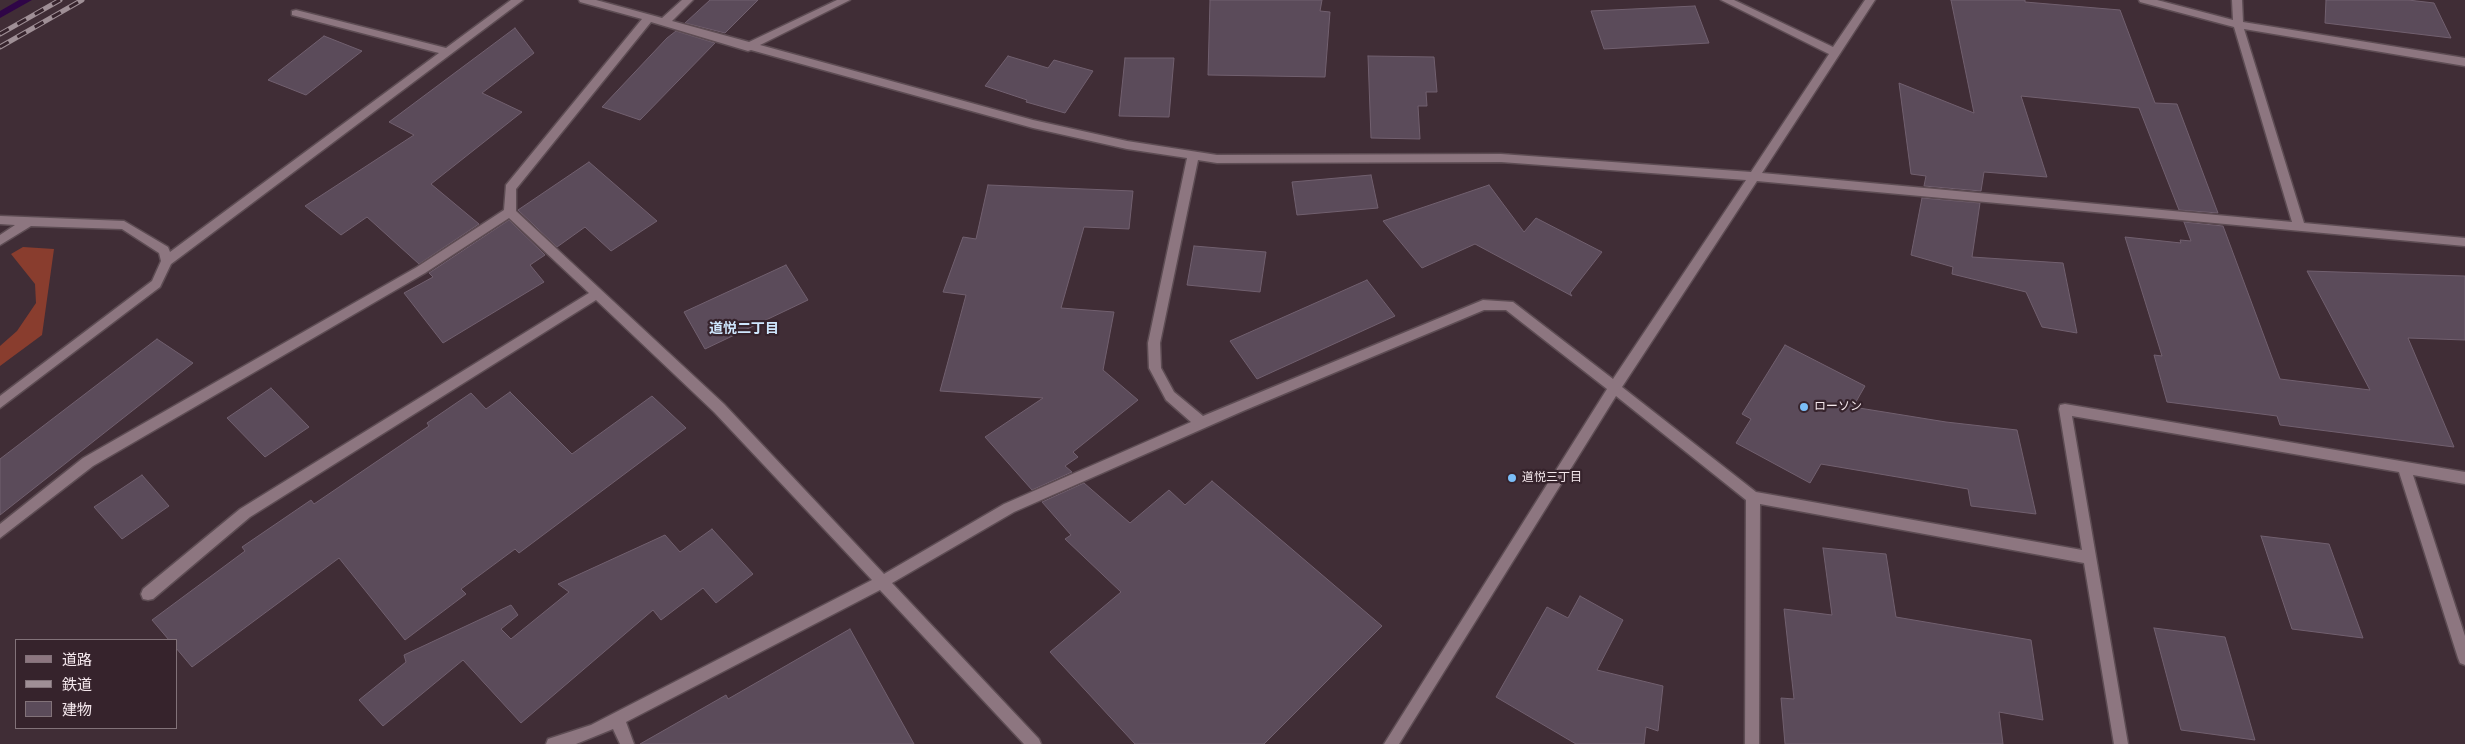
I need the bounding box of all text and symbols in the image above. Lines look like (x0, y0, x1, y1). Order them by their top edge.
district label: 道悦二丁目 (709, 321, 779, 337)
place label: ローソン (1814, 400, 1862, 414)
marker: ローソン (1798, 401, 1810, 413)
place label: 道悦三丁目 (1522, 471, 1582, 485)
marker: 道悦三丁目 (1506, 472, 1518, 484)
legend (15, 639, 178, 729)
text: 道路 (62, 651, 92, 669)
text: 鉄道 (62, 676, 92, 694)
text: 建物 (62, 701, 92, 719)

